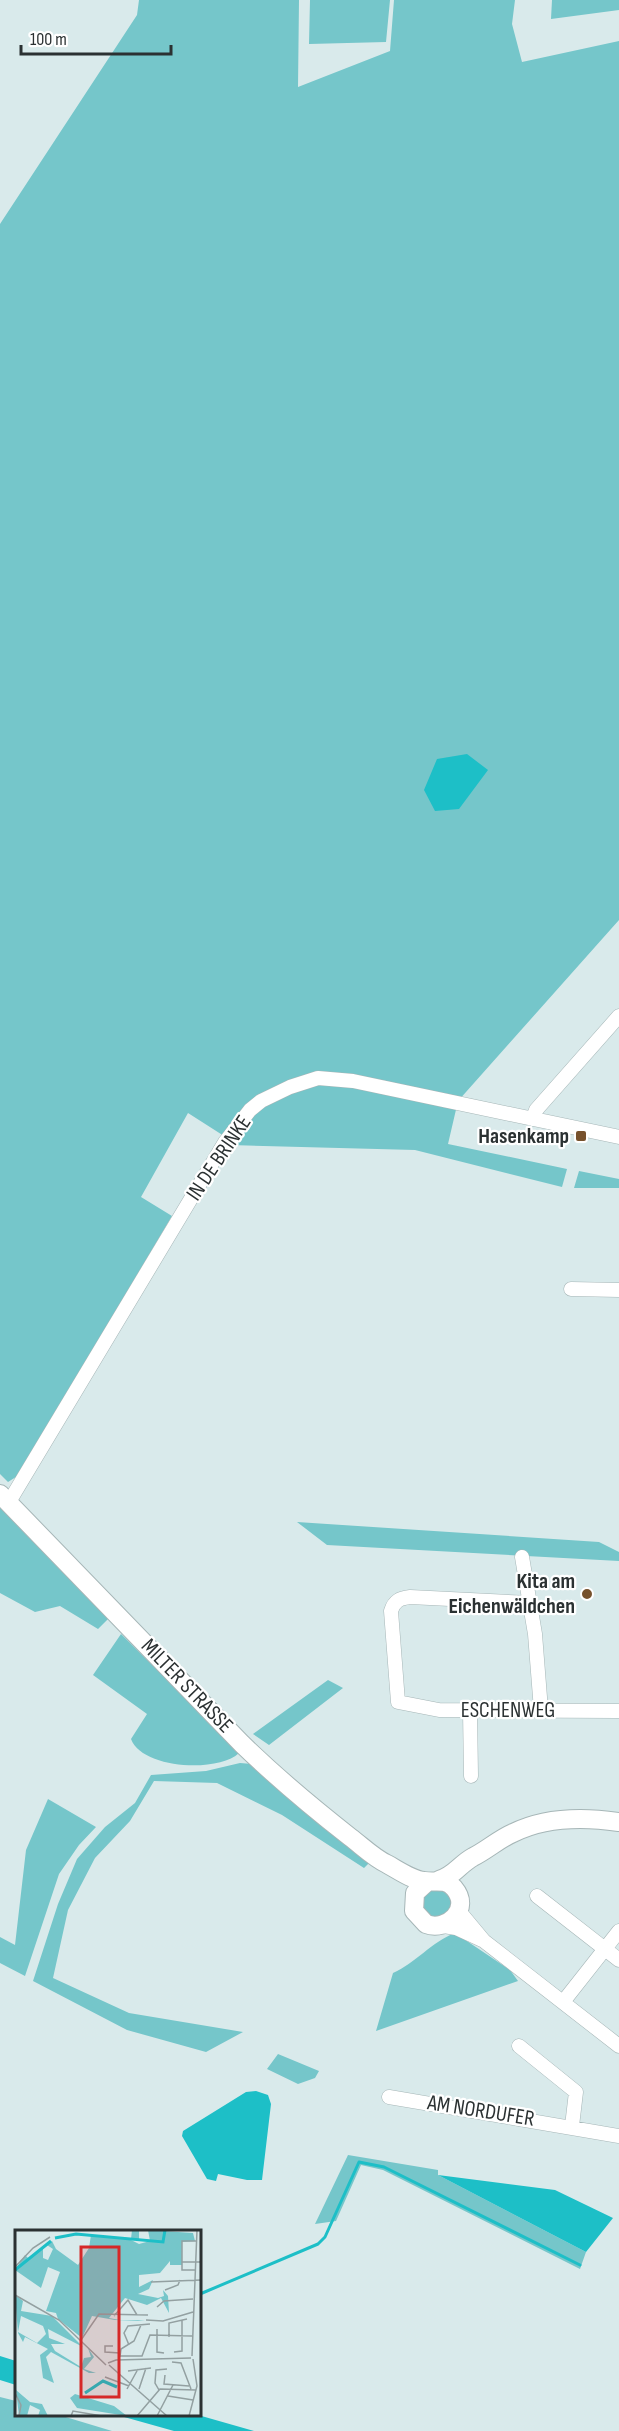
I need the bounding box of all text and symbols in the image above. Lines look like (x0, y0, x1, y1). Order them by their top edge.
scale bar (21, 18, 171, 56)
text: 100 m (30, 29, 67, 50)
street label: IN DE BRINKE (181, 1110, 257, 1206)
place label: Hasenkamp (478, 1123, 569, 1150)
marker: Hasenkamp (574, 1129, 588, 1143)
place label: Kita am Eichenwäldchen (448, 1568, 575, 1620)
marker: Kita am Eichenwäldchen (580, 1587, 594, 1601)
street label: MILTER STRASSE (135, 1633, 239, 1739)
street label: ESCHENWEG (461, 1697, 555, 1724)
street label: AM NORDUFER (425, 2089, 536, 2133)
inset map (15, 2230, 201, 2416)

